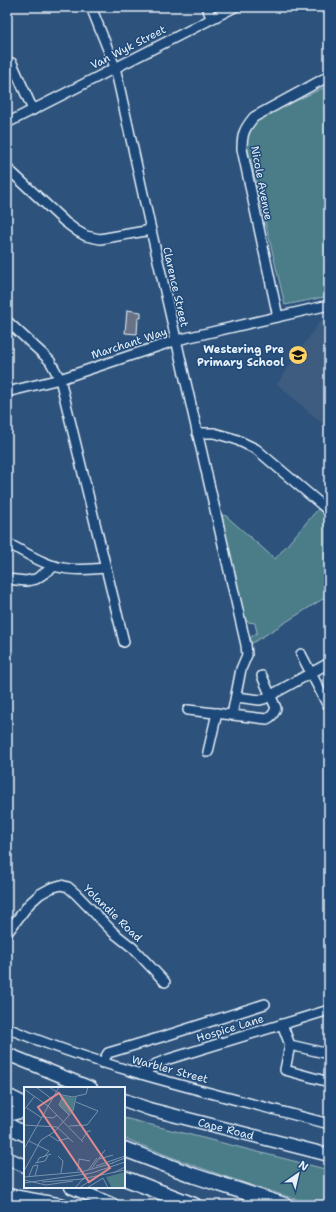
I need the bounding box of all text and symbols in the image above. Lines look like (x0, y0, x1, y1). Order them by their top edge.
street label: Van Wyk Street (88, 22, 169, 73)
street label: Nicole Avenue (247, 145, 276, 221)
street label: Clarence Street (159, 246, 192, 329)
street label: Marchant Way (89, 324, 169, 363)
place label: Westering Pre Primary School (197, 342, 284, 370)
school or university icon: Westering Pre Primary School (287, 344, 309, 366)
street label: Yolandie Road (80, 881, 145, 945)
street label: Hospice Lane (195, 1011, 266, 1046)
street label: Warbler Street (130, 1052, 210, 1087)
inset map (24, 1087, 125, 1188)
street label: Cape Road (196, 1115, 255, 1144)
north arrow (278, 1154, 318, 1194)
text: N (296, 1157, 311, 1175)

